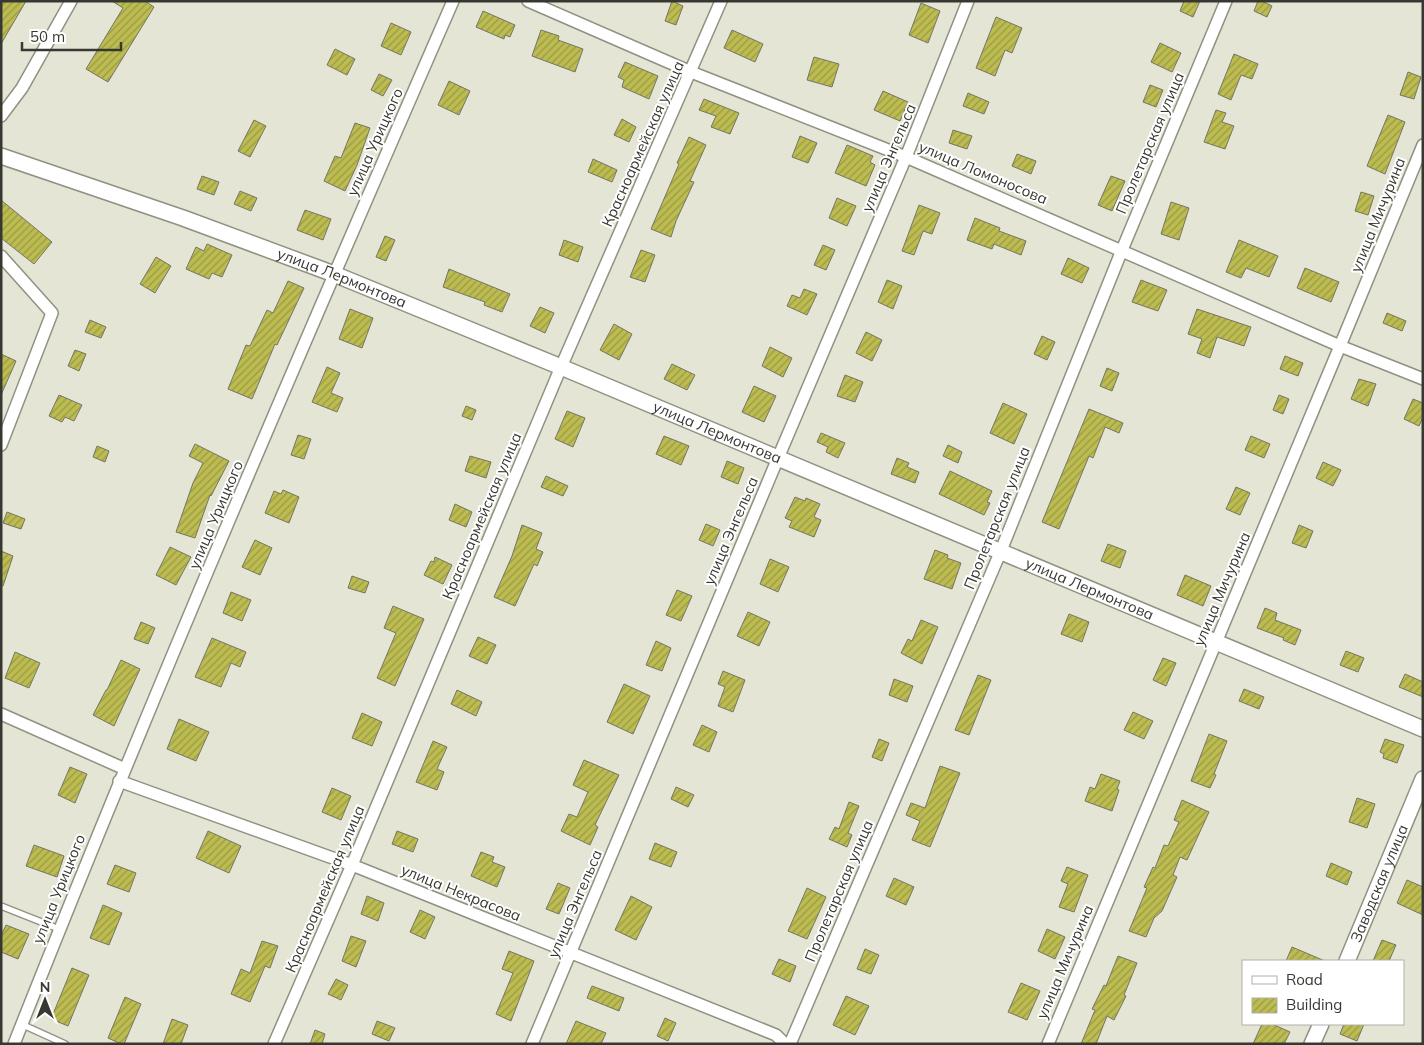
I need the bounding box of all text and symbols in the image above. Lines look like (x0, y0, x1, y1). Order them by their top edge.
scale bar (22, 20, 121, 52)
text: 50 m (30, 27, 65, 46)
street label: Красноармейская улица (597, 58, 688, 230)
street label: Пролетарская улица (1111, 69, 1188, 217)
street label: улица Урицкого (342, 85, 407, 199)
street label: улица Энгельса (857, 101, 920, 215)
street label: улица Ломоносова (916, 137, 1050, 208)
street label: улица Мичурина (1346, 155, 1409, 275)
street label: улица Лермонтова (275, 244, 409, 312)
street label: улица Лермонтова (650, 397, 784, 467)
street label: Красноармейская улица (438, 429, 525, 602)
street label: Пролетарская улица (959, 444, 1034, 592)
street label: улица Урицкого (184, 458, 247, 572)
street label: улица Энгельса (699, 474, 762, 588)
street label: улица Мичурина (1189, 529, 1254, 649)
street label: улица Лермонтова (1023, 553, 1157, 624)
street label: Красноармейская улица (281, 802, 368, 975)
street label: Пролетарская улица (800, 817, 877, 965)
street label: Заводская улица (1346, 822, 1412, 945)
street label: улица Урицкого (28, 831, 89, 946)
street label: улица Энгельса (543, 847, 606, 961)
street label: улица Некрасова (398, 860, 524, 925)
street label: улица Мичурина (1032, 902, 1097, 1022)
legend (1242, 960, 1404, 1025)
text: Road (1286, 970, 1323, 989)
north arrow (20, 975, 70, 1025)
text: N (40, 978, 50, 996)
text: Building (1286, 995, 1342, 1014)

